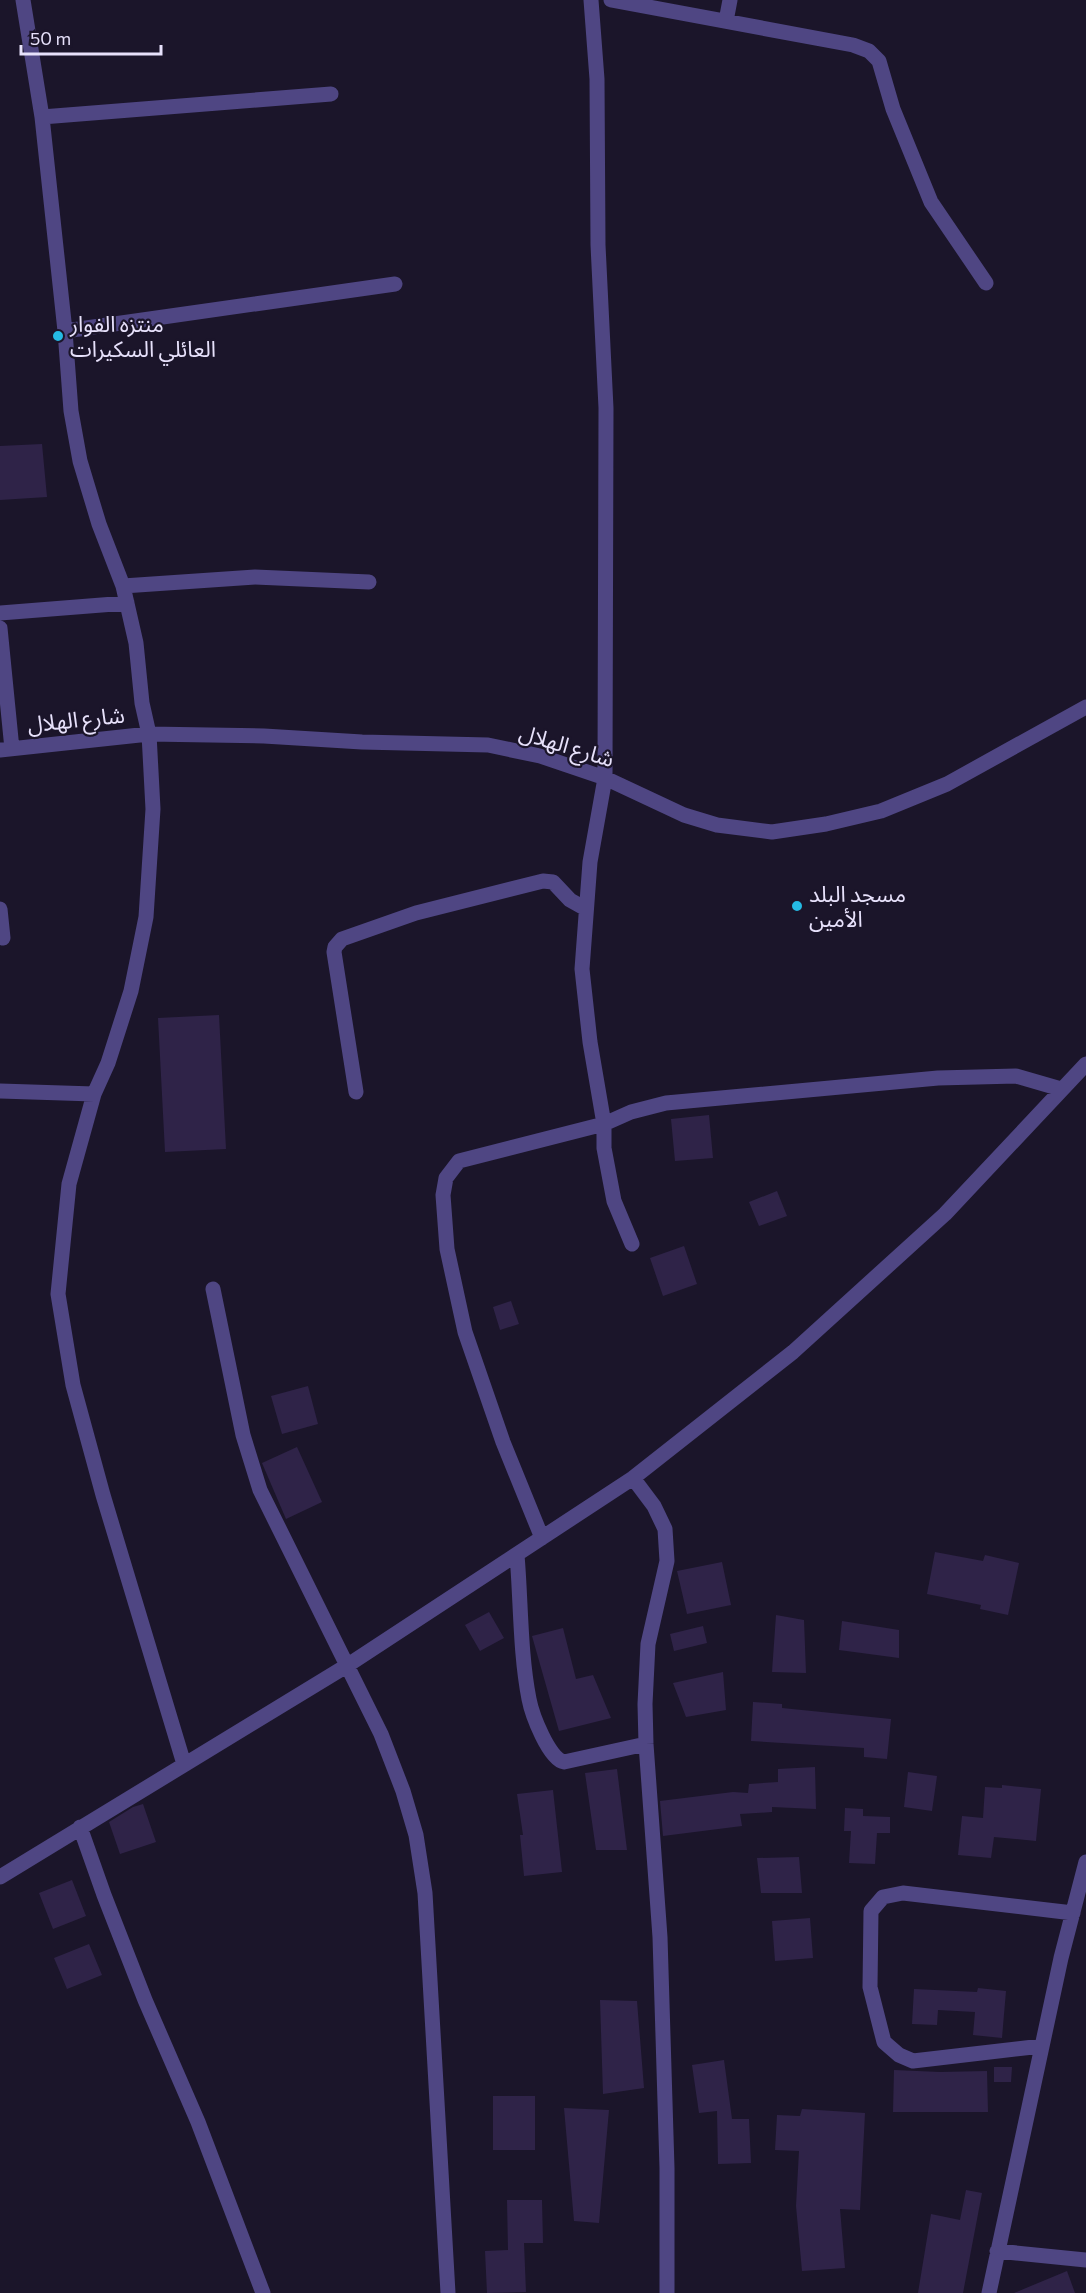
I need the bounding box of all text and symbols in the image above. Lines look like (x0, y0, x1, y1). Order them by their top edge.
scale bar (21, 18, 160, 56)
text: 50 m (30, 27, 71, 49)
place label: منتزه الفوار العائلي السكيرات (69, 310, 216, 366)
marker: منتزه الفوار العائلي السكيرات (51, 329, 65, 343)
street label: شارع الهلال (26, 700, 126, 742)
street label: شارع الهلال (515, 718, 618, 776)
place label: مسجد البلد الأمين (809, 880, 906, 932)
marker: مسجد البلد الأمين (790, 899, 804, 913)

